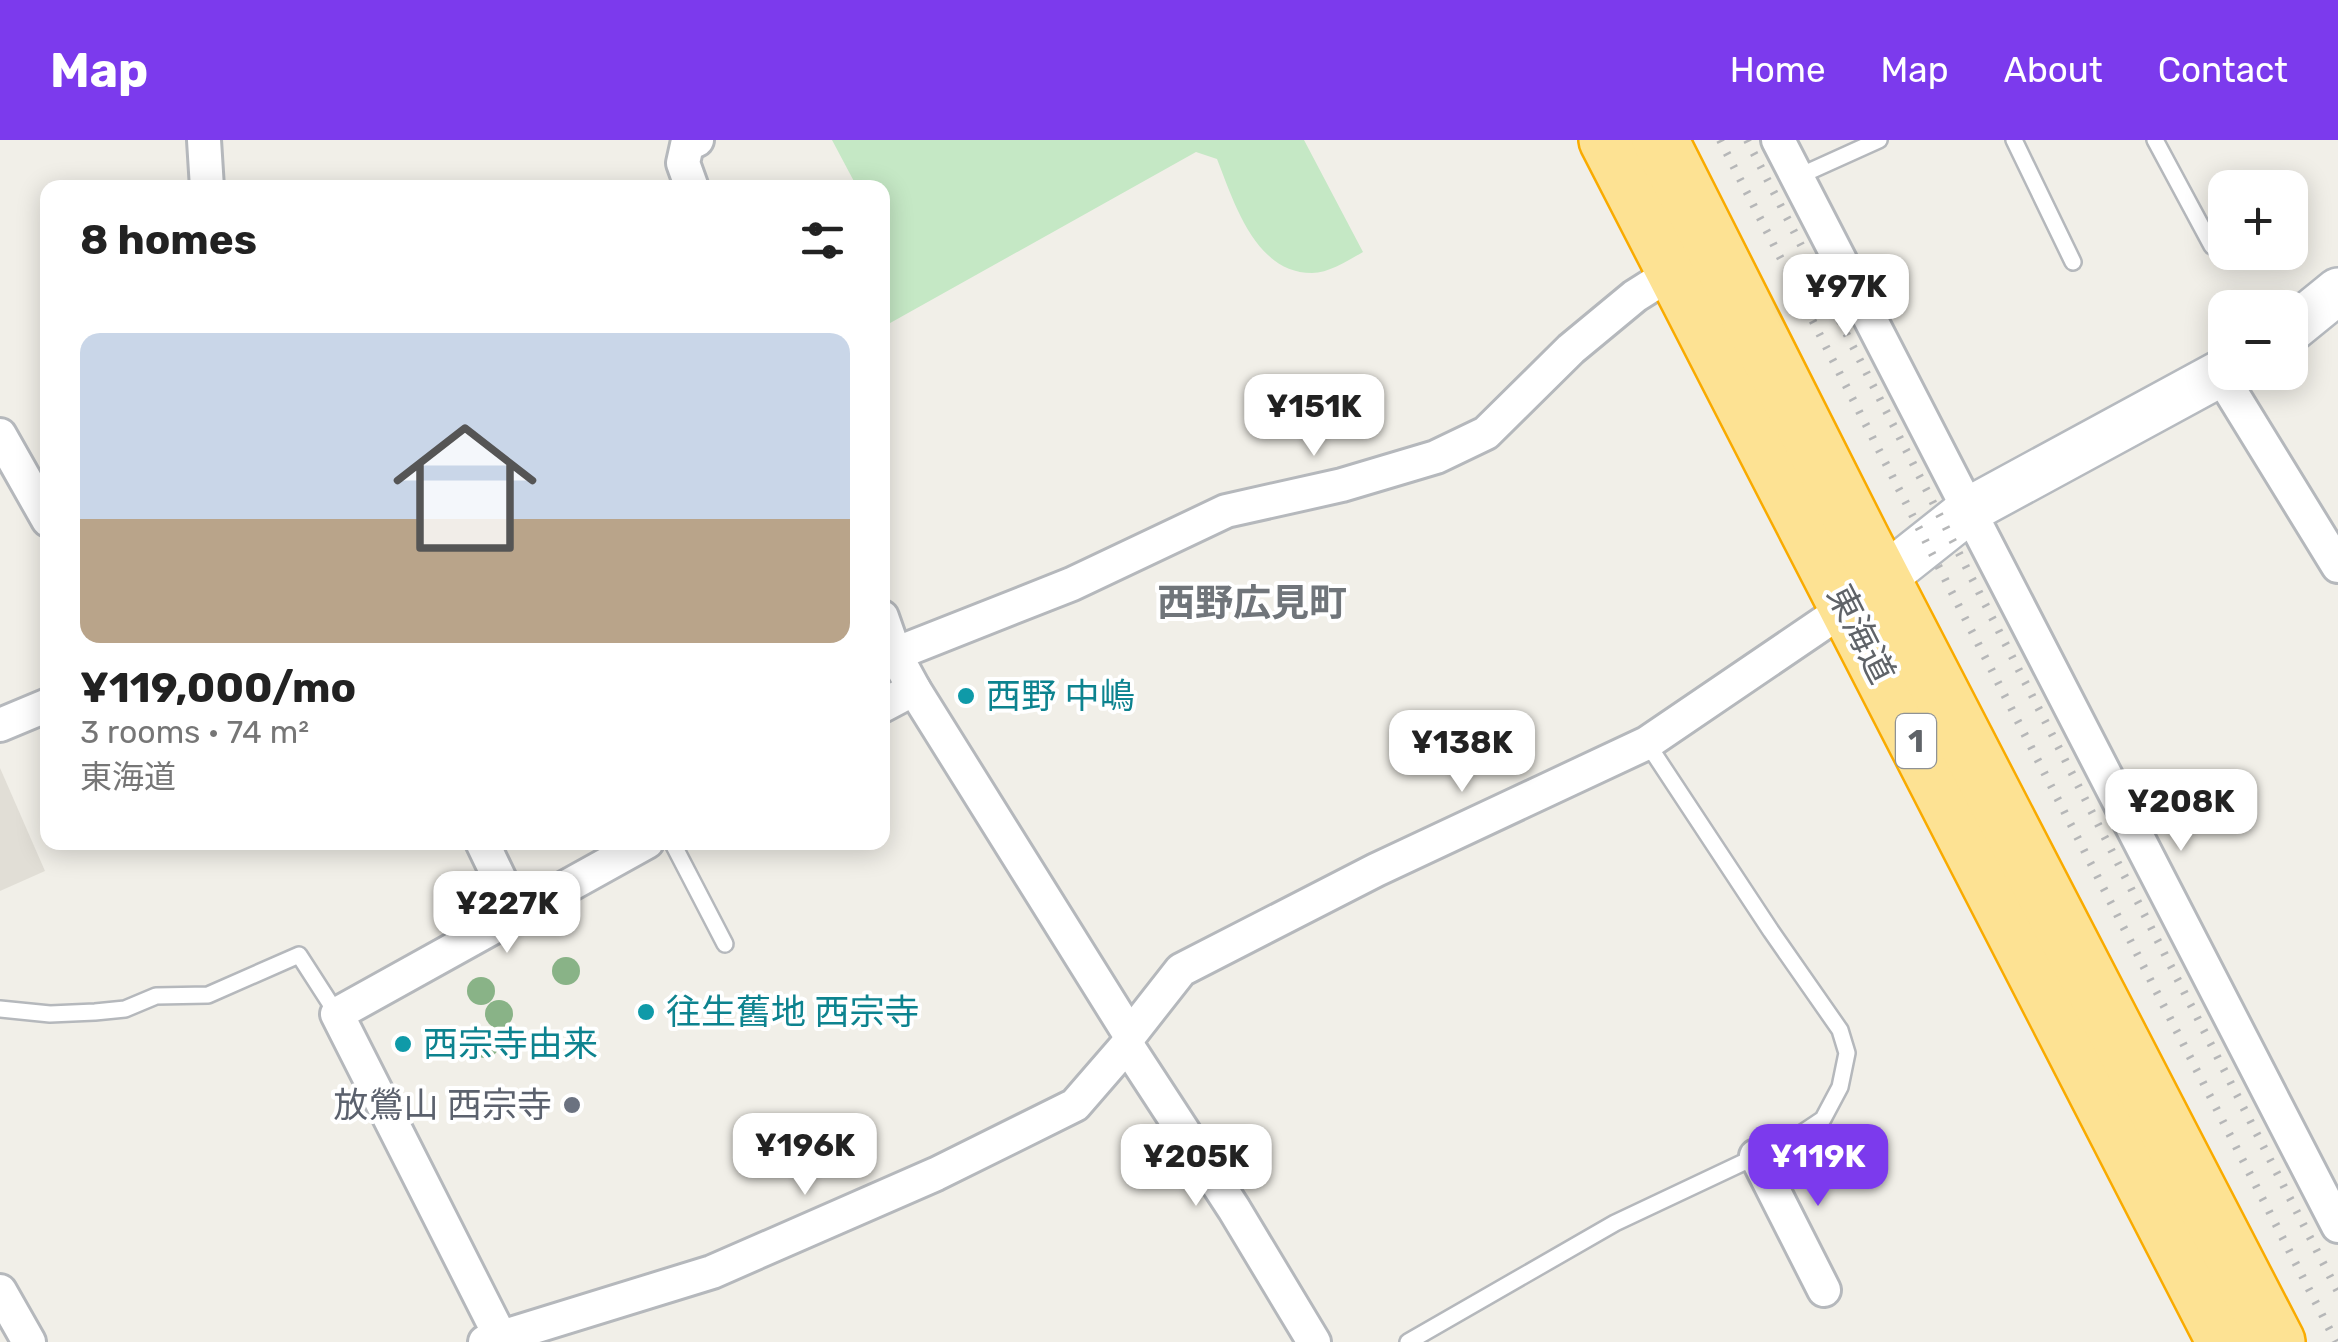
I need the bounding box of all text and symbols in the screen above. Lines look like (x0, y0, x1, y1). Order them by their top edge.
text: Map (50, 42, 148, 99)
text: Home (1730, 49, 1826, 91)
text: Map (1881, 49, 1949, 91)
text: About (2004, 49, 2103, 91)
text: Contact (2158, 49, 2288, 91)
map controls (2208, 170, 2308, 390)
button: + (2208, 170, 2308, 270)
icon: filters (795, 213, 850, 268)
text: 8 homes (80, 215, 257, 265)
pin: ¥97K (1787, 254, 1905, 339)
text: ¥97K (1805, 267, 1887, 305)
button: − (2208, 290, 2308, 390)
pin: ¥151K (1244, 374, 1384, 459)
text: ¥151K (1266, 387, 1362, 425)
icon: home (375, 398, 555, 578)
street label: 東海道 (1818, 578, 1904, 690)
district label: 西野広見町 (1157, 580, 1347, 626)
text: ¥119,000/mo (80, 663, 356, 713)
place label: 西野 中嶋 (986, 675, 1135, 717)
marker: 西野 中嶋 (955, 685, 977, 707)
pin: ¥138K (1392, 710, 1532, 795)
text: 3 rooms · 74 m² (80, 713, 309, 751)
road number: 1 (1896, 714, 1936, 768)
text: ¥138K (1411, 723, 1513, 761)
text: 東海道 (80, 758, 176, 796)
pin: ¥208K (2111, 769, 2251, 854)
text: ¥208K (2127, 782, 2235, 820)
pin: ¥227K (437, 871, 577, 956)
text: ¥227K (455, 884, 559, 922)
place label: 往生舊地 西宗寺 (666, 991, 920, 1033)
marker: 往生舊地 西宗寺 (635, 1001, 657, 1023)
place label: 西宗寺由来 (423, 1023, 598, 1065)
marker: 西宗寺由来 (392, 1033, 414, 1055)
place label: 放鶯山 西宗寺 (333, 1084, 552, 1126)
marker: 放鶯山 西宗寺 (561, 1094, 583, 1116)
pin: ¥196K (735, 1113, 875, 1198)
pin: ¥205K (1126, 1124, 1266, 1209)
pin: ¥119K (1748, 1124, 1888, 1209)
text: ¥196K (755, 1126, 855, 1164)
text: ¥205K (1143, 1137, 1249, 1175)
text: ¥119K (1770, 1137, 1866, 1175)

